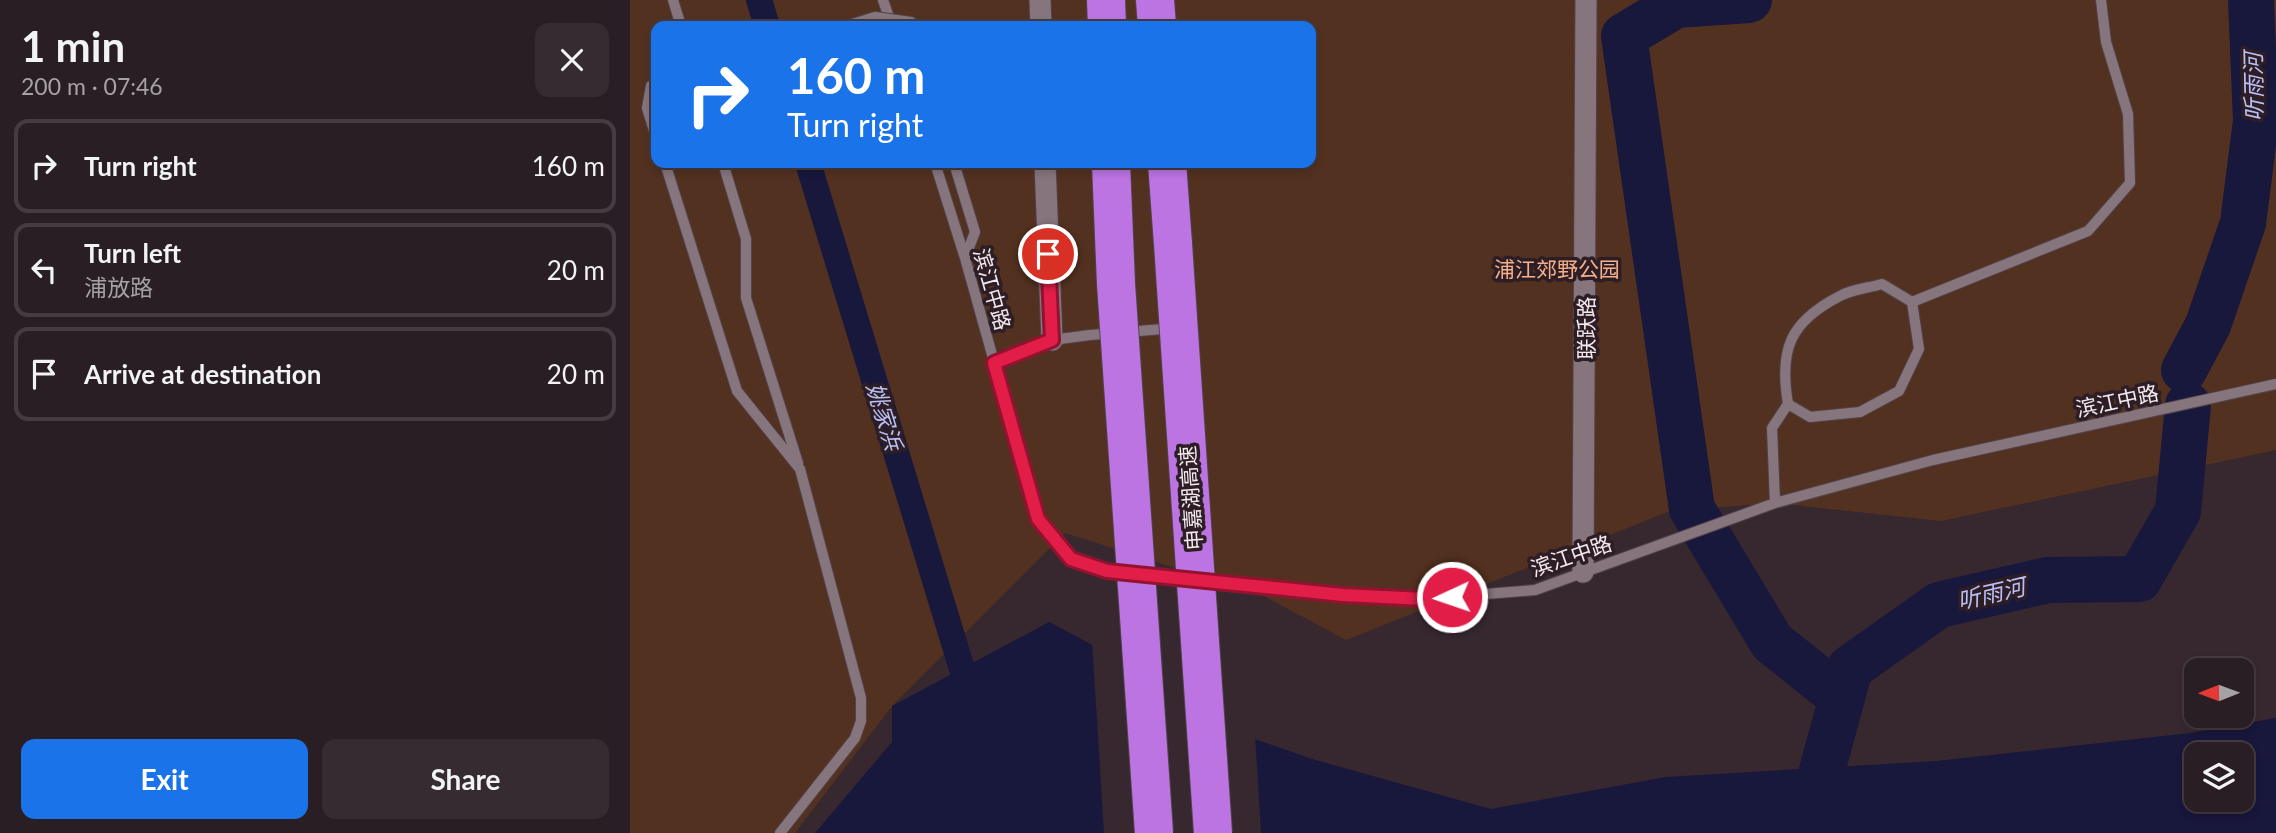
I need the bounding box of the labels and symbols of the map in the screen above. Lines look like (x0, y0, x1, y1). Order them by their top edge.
water label: 听雨河 (2238, 48, 2268, 122)
pin (1018, 224, 1078, 284)
street label: 滨江中路 (969, 245, 1017, 333)
park label: 浦江郊野公园 (1494, 256, 1620, 281)
street label: 联跃路 (1573, 297, 1598, 360)
water label: 姚家浜 (862, 379, 909, 455)
street label: 滨江中路 (2073, 379, 2161, 421)
street label: 申嘉湖高速 (1174, 445, 1206, 551)
street label: 滨江中路 (1527, 530, 1615, 580)
position arrow (1415, 560, 1489, 634)
water label: 听雨河 (1954, 571, 2032, 614)
north arrow (2184, 658, 2254, 728)

